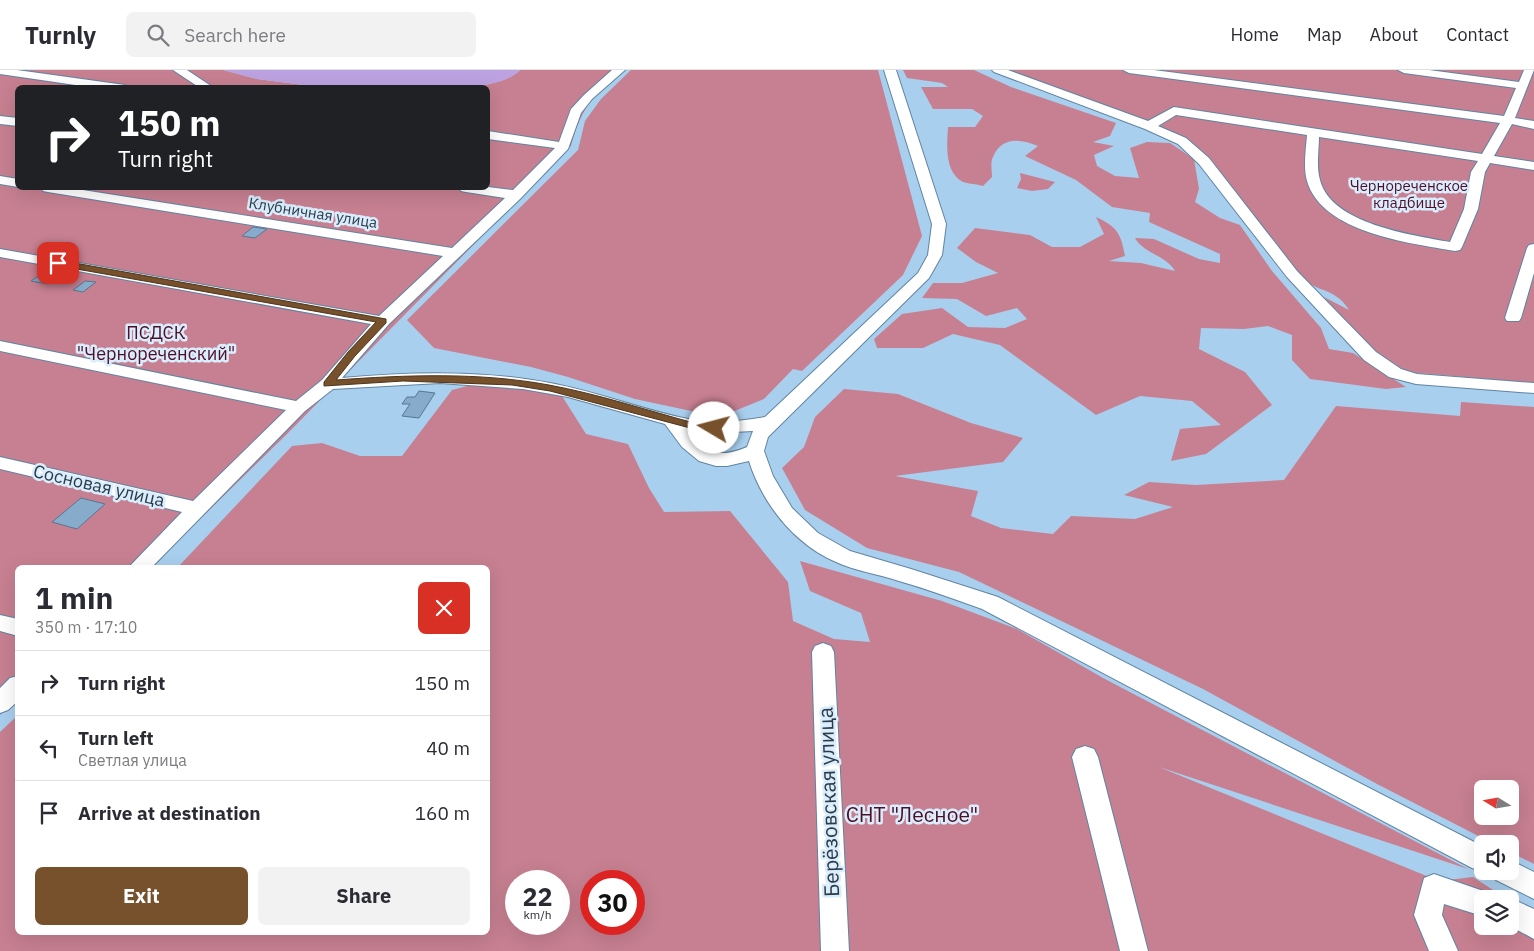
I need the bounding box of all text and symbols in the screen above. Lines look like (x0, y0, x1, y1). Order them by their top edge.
search box (126, 12, 476, 57)
text: Turnly (25, 19, 96, 51)
icon: search (144, 21, 172, 49)
text: Search here (184, 23, 286, 47)
text: Home (1231, 23, 1279, 46)
text: Map (1307, 23, 1342, 46)
text: About (1370, 23, 1418, 46)
text: Contact (1446, 23, 1509, 46)
text: 150 m (118, 100, 221, 146)
icon: right (35, 105, 100, 170)
text: Turn right (118, 144, 213, 173)
park label: Чернореченское кладбище (1350, 176, 1468, 212)
street label: Клубничная улица (247, 193, 379, 232)
pin (37, 242, 79, 284)
icon: arrive (44, 249, 72, 277)
park label: ПСДСК "Чернореченский" (77, 321, 235, 365)
position arrow (687, 401, 739, 453)
street label: Сосновая улица (31, 459, 167, 512)
text: 1 min (35, 578, 113, 617)
button: close (418, 582, 470, 634)
text: 350 m · 17:10 (35, 617, 137, 637)
icon: right (35, 669, 63, 697)
text: Turn right (78, 671, 165, 695)
text: 150 m (415, 671, 470, 695)
street label: Берёзовская улица (811, 707, 845, 898)
text: Turn left (78, 726, 154, 750)
icon: left (35, 734, 63, 762)
text: 40 m (426, 736, 470, 760)
text: Светлая улица (78, 750, 187, 770)
north arrow (1474, 780, 1519, 825)
map controls (1474, 780, 1519, 935)
icon: arrive (35, 799, 63, 827)
park label: СНТ "Лесное" (846, 800, 978, 828)
text: Arrive at destination (78, 801, 261, 825)
text: 160 m (415, 801, 470, 825)
button: sound (1474, 835, 1519, 880)
button: Exit (35, 867, 248, 925)
button: Share (258, 867, 470, 925)
speed limit sign: 30 (580, 870, 645, 935)
text: 22 (522, 880, 553, 913)
button: layers (1474, 890, 1519, 935)
text: km/h (523, 907, 552, 922)

